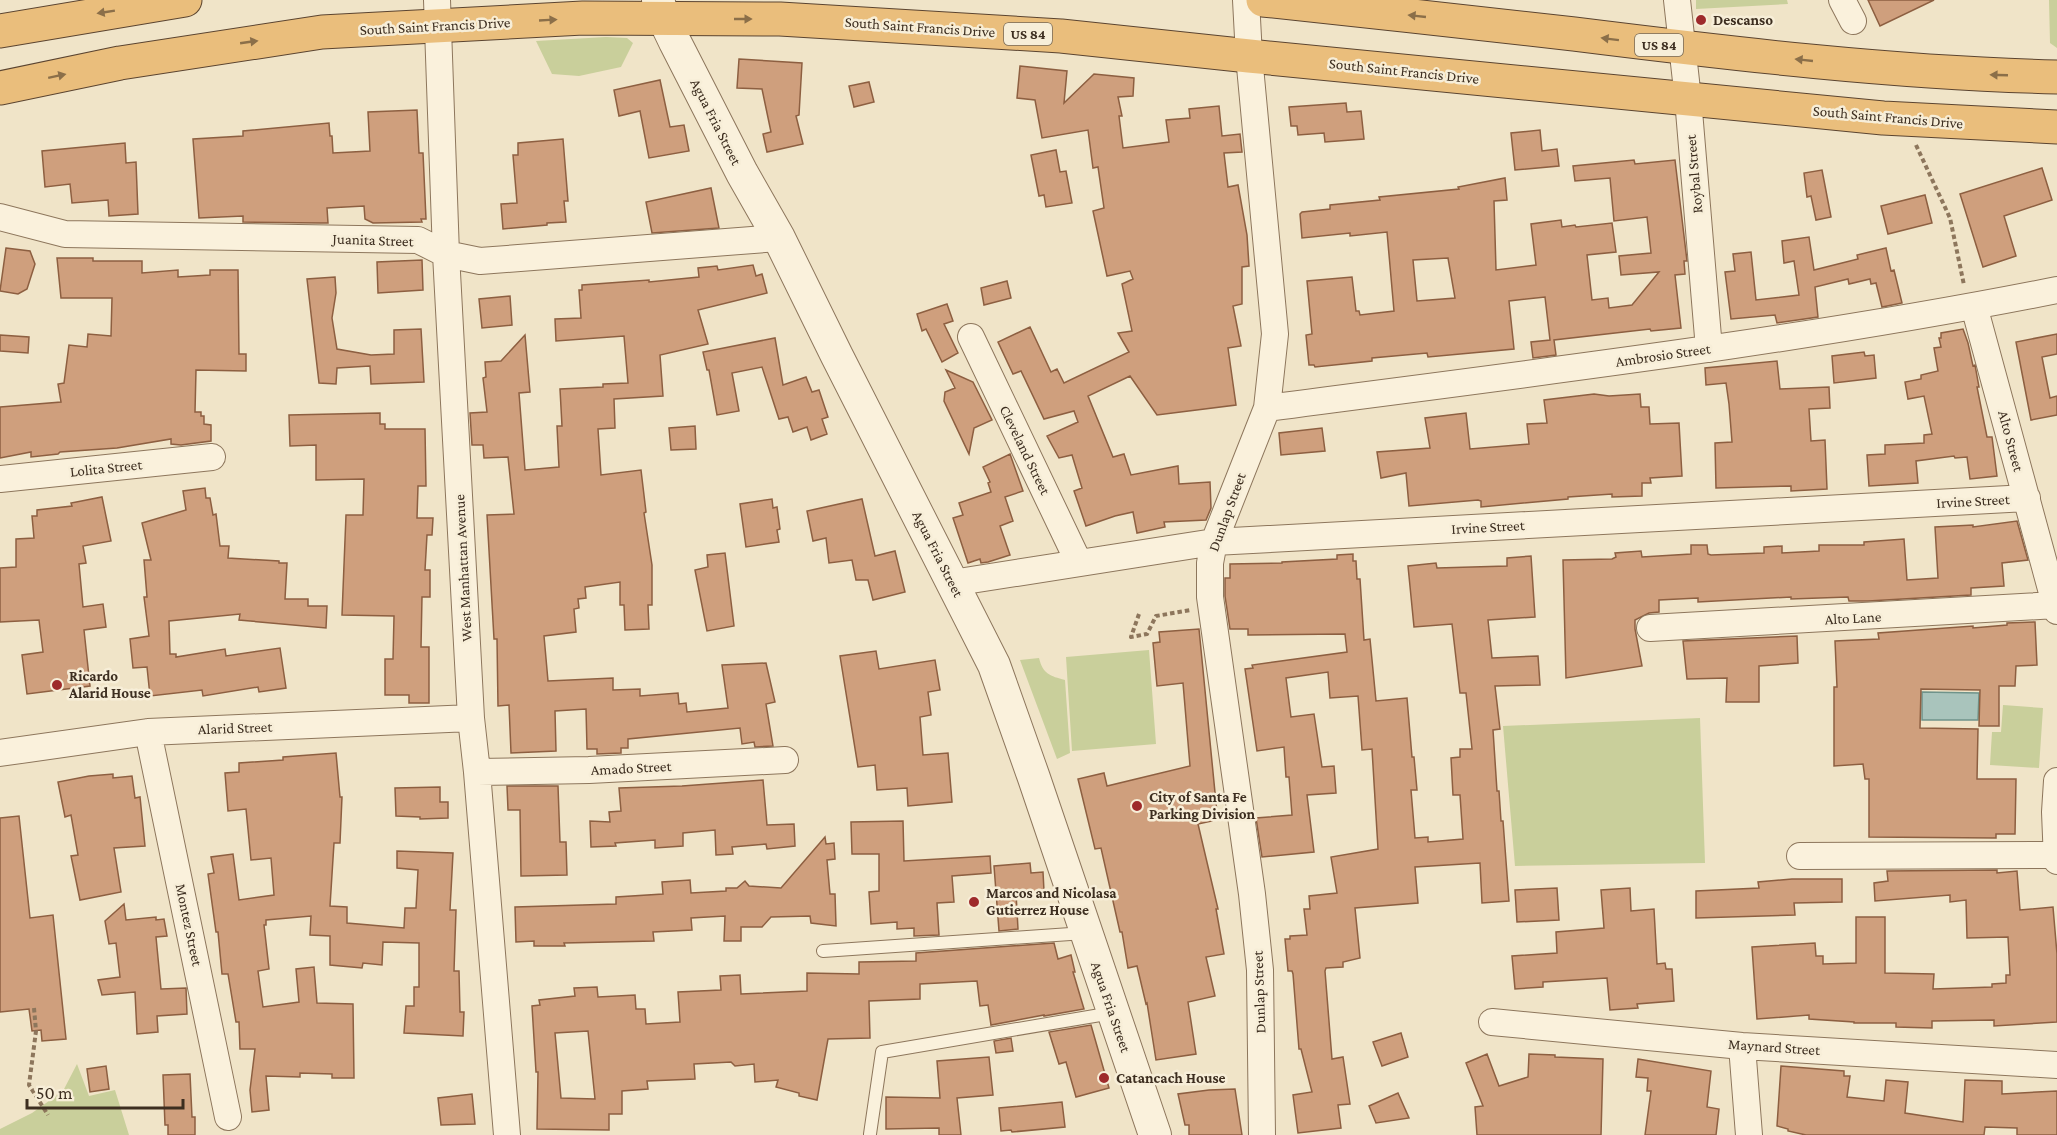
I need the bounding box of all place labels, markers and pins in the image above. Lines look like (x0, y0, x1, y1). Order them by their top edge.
place label: Descanso (1713, 12, 1773, 28)
marker: Descanso (1694, 13, 1708, 27)
place label: Ricardo Alarid House (68, 668, 151, 701)
marker: Ricardo Alarid House (50, 678, 64, 692)
place label: City of Santa Fe Parking Division (1149, 789, 1256, 822)
marker: City of Santa Fe Parking Division (1130, 799, 1144, 813)
place label: Marcos and Nicolasa Gutierrez House (986, 885, 1117, 918)
marker: Marcos and Nicolasa Gutierrez House (967, 895, 981, 909)
place label: Catancach House (1116, 1070, 1225, 1086)
marker: Catancach House (1097, 1071, 1111, 1085)

